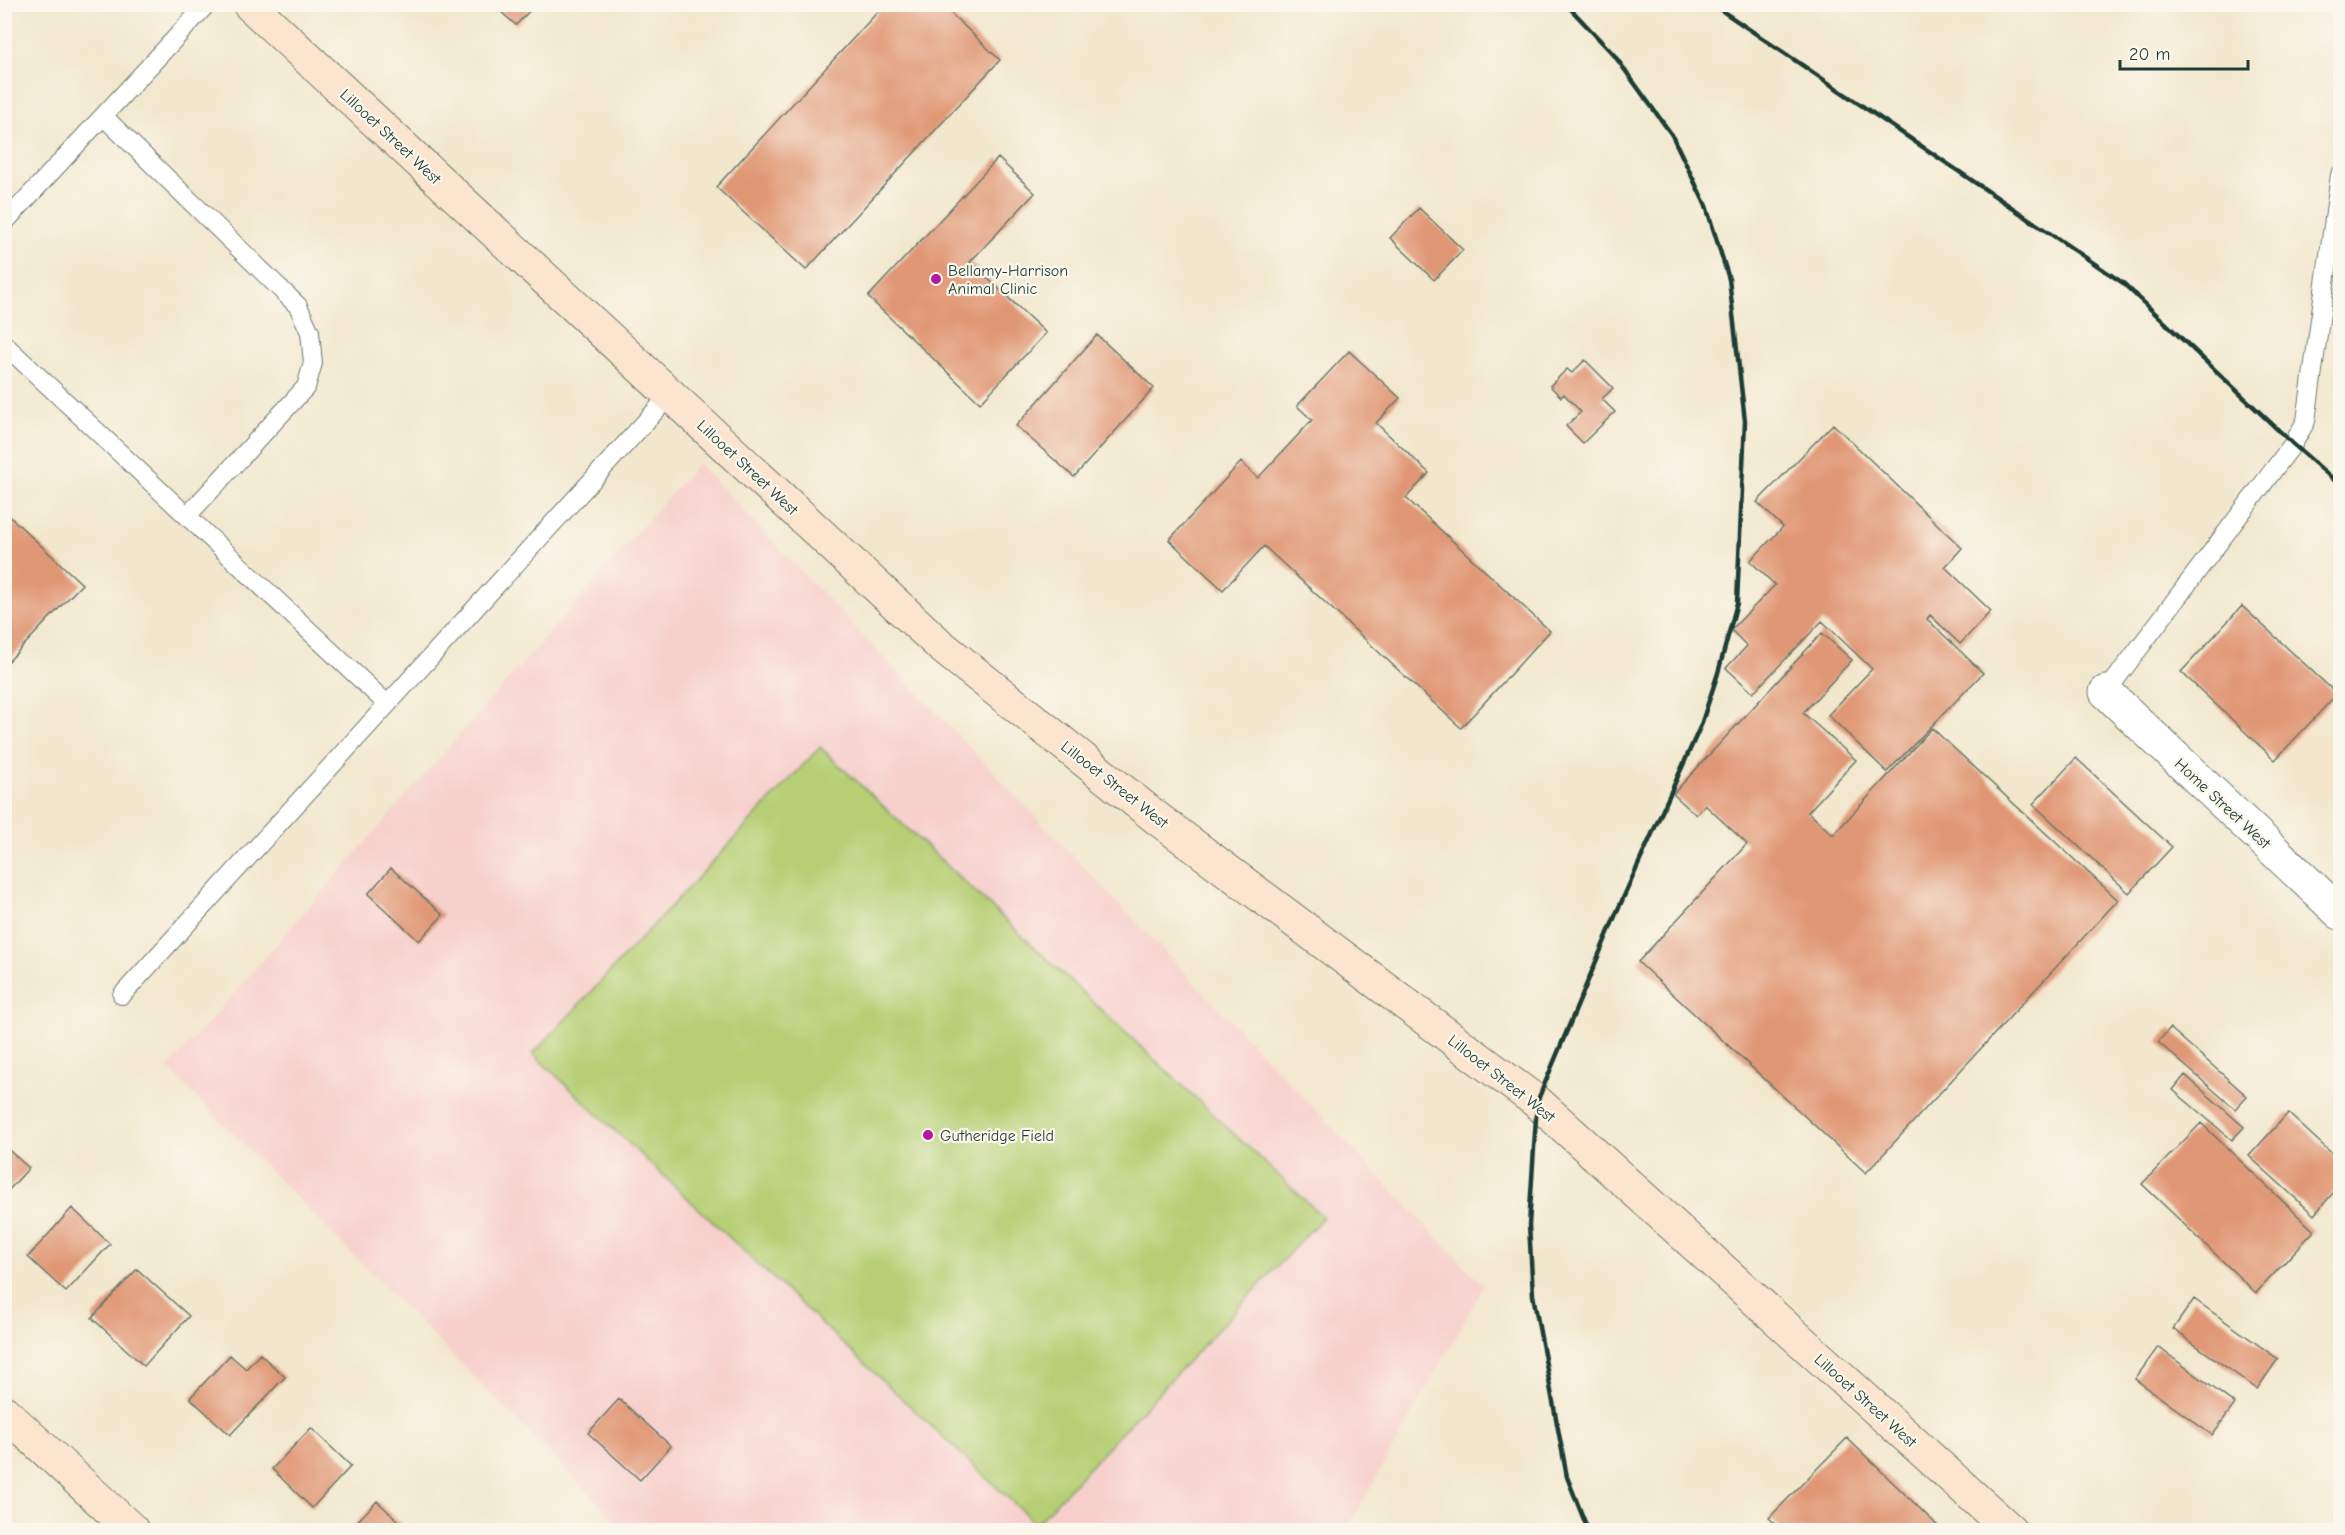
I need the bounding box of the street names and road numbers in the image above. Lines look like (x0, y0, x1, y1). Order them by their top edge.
street label: Lillooet Street West (336, 85, 445, 188)
street label: Lillooet Street West (693, 416, 802, 519)
street label: Lillooet Street West (1057, 737, 1172, 832)
street label: Home Street West (2171, 755, 2274, 853)
street label: Lillooet Street West (1444, 1031, 1559, 1126)
street label: Lillooet Street West (1811, 1350, 1920, 1452)

